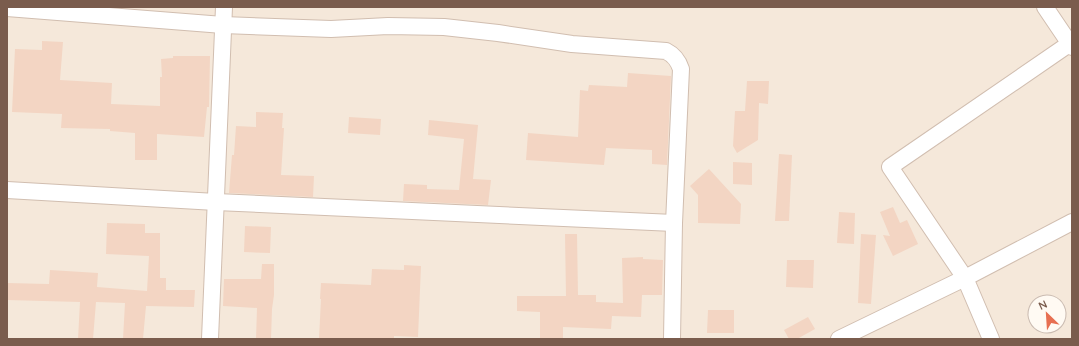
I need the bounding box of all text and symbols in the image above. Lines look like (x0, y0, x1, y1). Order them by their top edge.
north arrow (1027, 294, 1067, 334)
text: N (1036, 297, 1049, 313)

